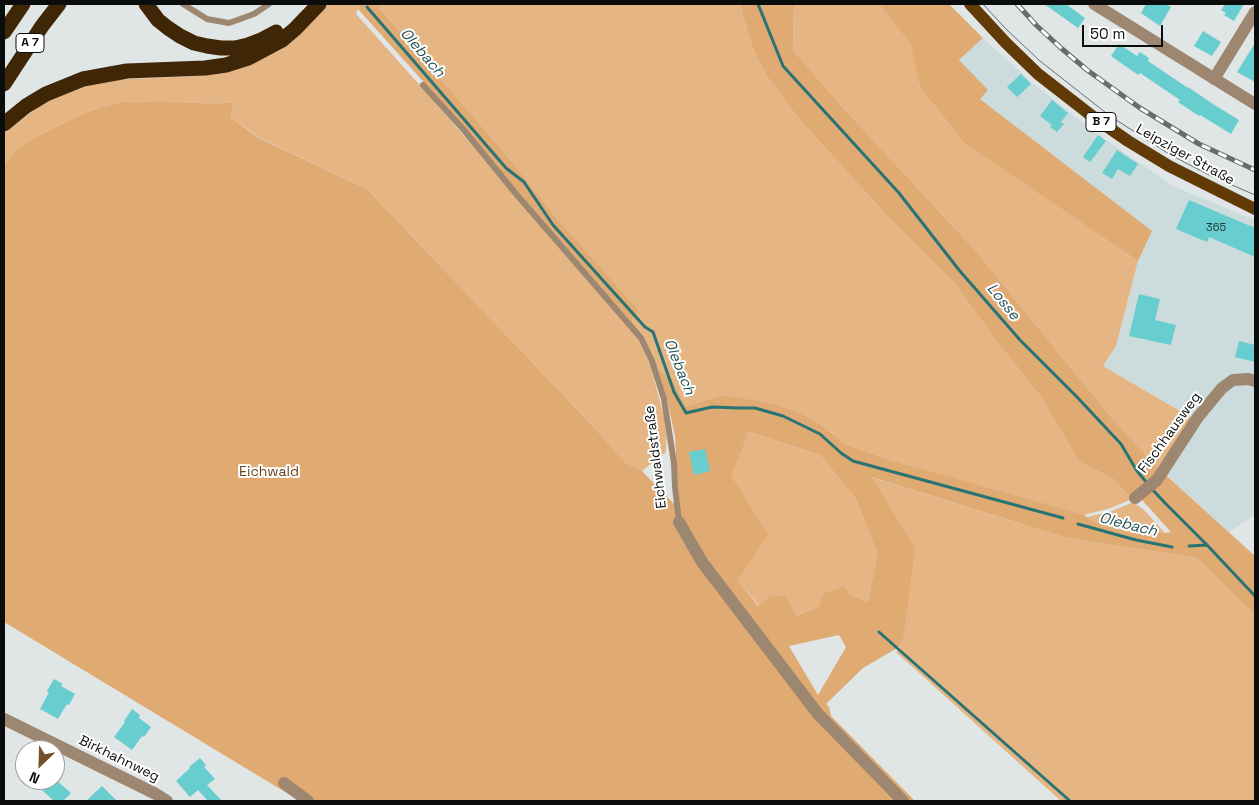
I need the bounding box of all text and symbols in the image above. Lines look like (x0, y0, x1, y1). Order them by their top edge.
scale bar (1084, 15, 1165, 47)
text: 50 m (1090, 24, 1125, 43)
water label: Olebach (396, 25, 448, 81)
road number: A 7 (16, 34, 44, 52)
road number: B 7 (1086, 112, 1116, 132)
street label: Leipziger Straße (1133, 121, 1237, 189)
house number: 365 (1206, 221, 1226, 235)
water label: Losse (983, 280, 1023, 324)
water label: Olebach (660, 336, 698, 398)
street label: Fischhausweg (1135, 389, 1205, 477)
street label: Eichwaldstraße (641, 405, 671, 509)
park label: Eichwald (239, 464, 299, 480)
water label: Olebach (1097, 509, 1159, 541)
street label: Birkhahnweg (76, 732, 162, 786)
north arrow (15, 740, 65, 790)
text: N (26, 768, 42, 788)

